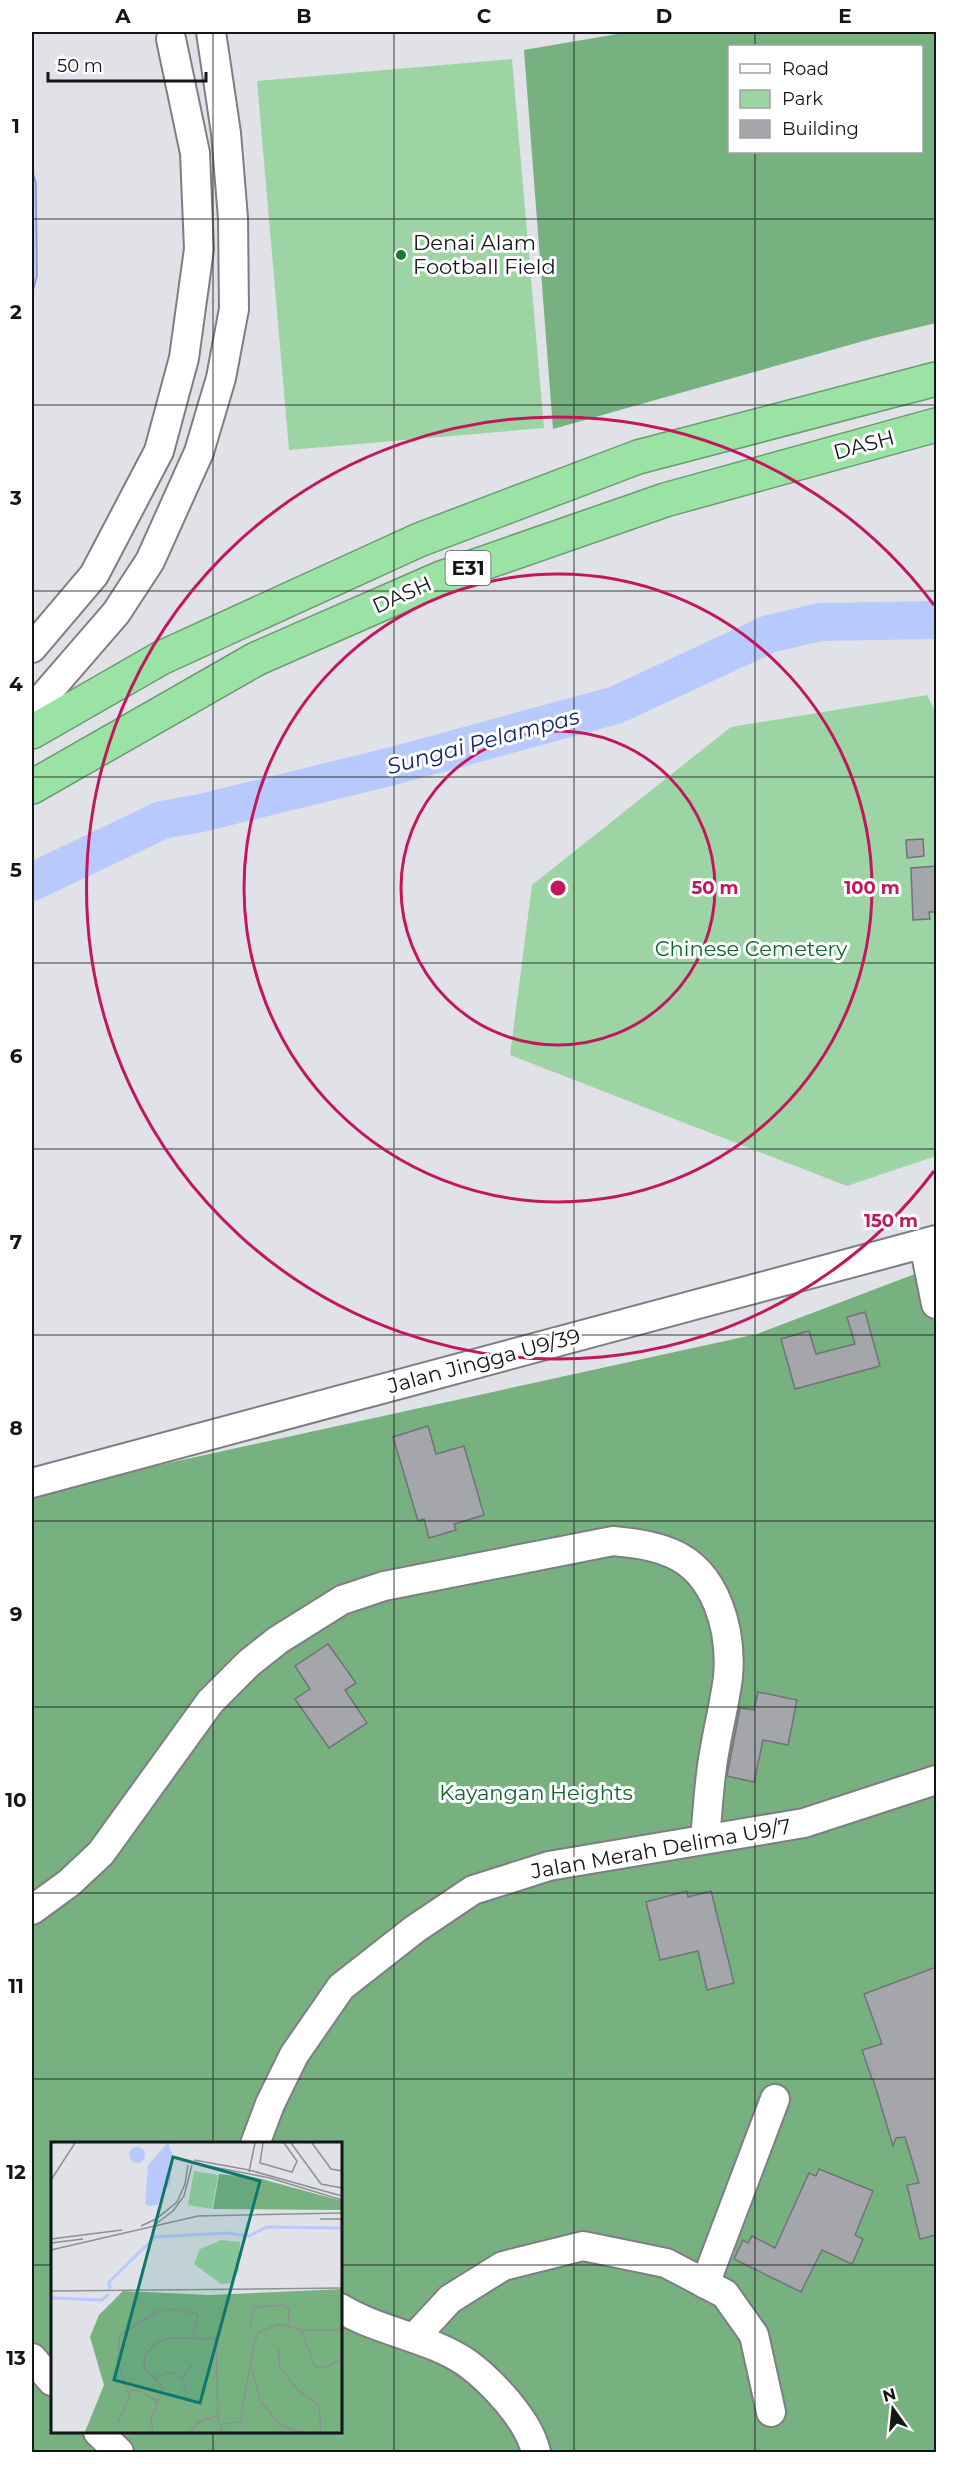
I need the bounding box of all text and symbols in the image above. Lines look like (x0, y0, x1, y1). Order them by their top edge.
text: A (114, 4, 131, 28)
text: B (296, 4, 312, 28)
text: C (477, 4, 492, 28)
text: D (656, 4, 672, 28)
text: E (838, 4, 852, 28)
scale bar (48, 45, 206, 83)
legend (728, 45, 923, 153)
text: 50 m (57, 55, 103, 77)
text: Road (782, 58, 829, 80)
text: Park (782, 88, 823, 110)
text: 1 (12, 114, 20, 138)
text: Building (782, 118, 859, 140)
place label: Denai Alam Football Field (413, 230, 556, 279)
marker: Denai Alam Football Field (394, 248, 408, 262)
text: 2 (10, 300, 22, 324)
street label: DASH (831, 424, 897, 465)
text: 3 (9, 486, 22, 510)
road number: E31 (446, 551, 490, 585)
street label: DASH (368, 570, 435, 619)
text: 4 (9, 672, 23, 696)
water label: Sungai Pelampas (384, 703, 583, 780)
text: 5 (10, 858, 22, 882)
text: 50 m (692, 877, 738, 899)
text: 100 m (844, 877, 900, 899)
centre of rings (548, 878, 568, 898)
park label: Chinese Cemetery (655, 936, 848, 961)
text: 6 (10, 1044, 23, 1068)
text: 150 m (864, 1210, 918, 1232)
text: 7 (10, 1230, 22, 1254)
street label: Jalan Jingga U9/39 (384, 1323, 583, 1399)
text: 8 (9, 1416, 23, 1440)
text: 9 (10, 1602, 22, 1626)
park label: Kayangan Heights (439, 1780, 633, 1805)
text: 10 (5, 1788, 27, 1812)
street label: Jalan Merah Delima U9/7 (528, 1813, 793, 1884)
text: 11 (8, 1974, 24, 1998)
inset map (51, 2142, 342, 2433)
text: 12 (6, 2160, 26, 2184)
text: 13 (6, 2346, 26, 2370)
north arrow (863, 2379, 923, 2439)
text: N (881, 2384, 898, 2406)

